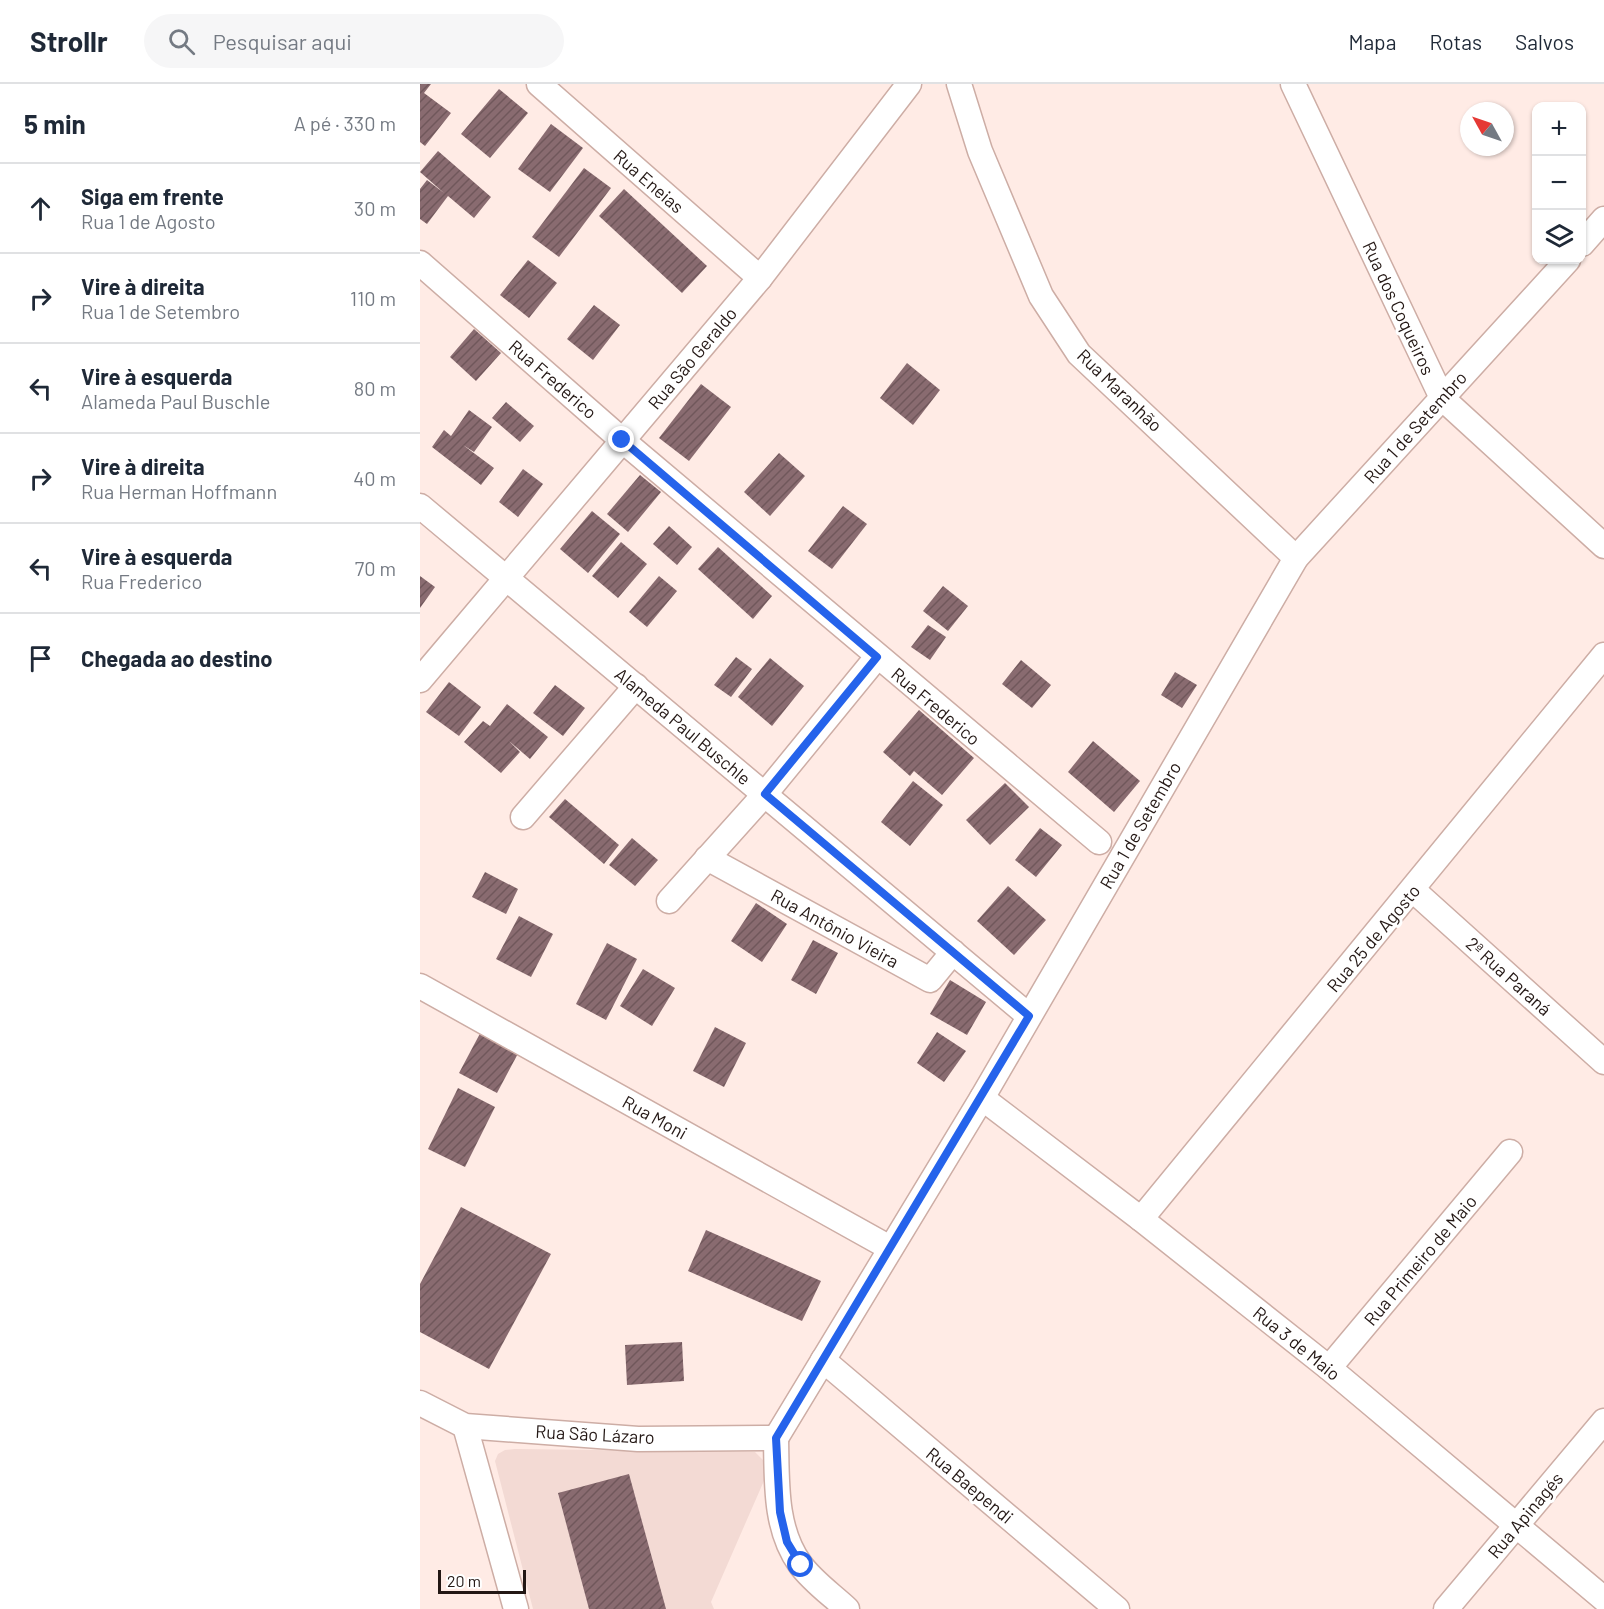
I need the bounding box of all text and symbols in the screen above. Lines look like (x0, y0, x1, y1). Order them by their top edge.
search box (144, 14, 564, 68)
text: Strollr (30, 24, 108, 58)
icon: search (165, 25, 198, 58)
text: Pesquisar aqui (213, 28, 352, 54)
text: Mapa (1348, 29, 1396, 54)
text: Rotas (1429, 29, 1482, 54)
text: Salvos (1515, 29, 1574, 54)
north arrow (1460, 102, 1514, 156)
map controls (1532, 102, 1586, 264)
button: + (1532, 102, 1586, 156)
text: 5 min (24, 108, 86, 139)
text: A pé · 330 m (294, 111, 396, 135)
street label: Rua Eneias (609, 144, 689, 218)
button: − (1532, 156, 1586, 210)
text: Siga em frente (81, 183, 224, 209)
icon: ahead (24, 192, 57, 225)
text: 30 m (354, 196, 396, 220)
text: Rua 1 de Agosto (81, 209, 216, 233)
button: layers (1532, 210, 1586, 264)
street label: Rua dos Coqueiros (1358, 238, 1440, 378)
text: Vire à direita (81, 273, 205, 299)
icon: right (24, 282, 57, 315)
text: 110 m (350, 286, 396, 310)
text: Rua 1 de Setembro (81, 299, 240, 323)
street label: Rua São Geraldo (643, 302, 741, 414)
street label: Rua Frederico (505, 335, 601, 423)
street label: Rua Maranhão (1073, 344, 1167, 436)
text: Vire à esquerda (81, 363, 232, 389)
street label: Rua 1 de Setembro (1359, 366, 1471, 488)
icon: left (24, 372, 57, 405)
text: 80 m (354, 376, 396, 400)
text: Alameda Paul Buschle (81, 389, 271, 413)
route end (608, 426, 634, 452)
text: Vire à direita (81, 453, 205, 479)
icon: right (24, 462, 57, 495)
text: 40 m (353, 466, 396, 490)
text: Rua Herman Hoffmann (81, 479, 277, 503)
text: Vire à esquerda (81, 543, 232, 569)
icon: left (24, 552, 57, 585)
text: 70 m (355, 556, 396, 580)
text: Rua Frederico (81, 569, 202, 593)
icon: arrive (24, 642, 57, 675)
text: Chegada ao destino (81, 645, 272, 671)
street label: Rua Frederico (887, 662, 985, 750)
street label: Alameda Paul Buschle (611, 663, 755, 789)
street label: Rua 1 de Setembro (1095, 757, 1185, 893)
street label: Rua 25 de Agosto (1322, 880, 1424, 996)
street label: Rua Antônio Vieira (767, 884, 903, 972)
street label: 2ª Rua Paraná (1462, 932, 1556, 1020)
street label: Rua Moni (619, 1090, 691, 1144)
street label: Rua Primeiro de Maio (1359, 1190, 1481, 1330)
street label: Rua 3 de Maio (1249, 1301, 1345, 1385)
street label: Rua São Lázaro (535, 1420, 655, 1448)
street label: Rua Baependi (922, 1442, 1018, 1528)
street label: Rua Apinagés (1483, 1468, 1567, 1562)
route start (787, 1551, 813, 1577)
scale bar (438, 1567, 526, 1594)
text: 20 m (447, 1571, 481, 1590)

